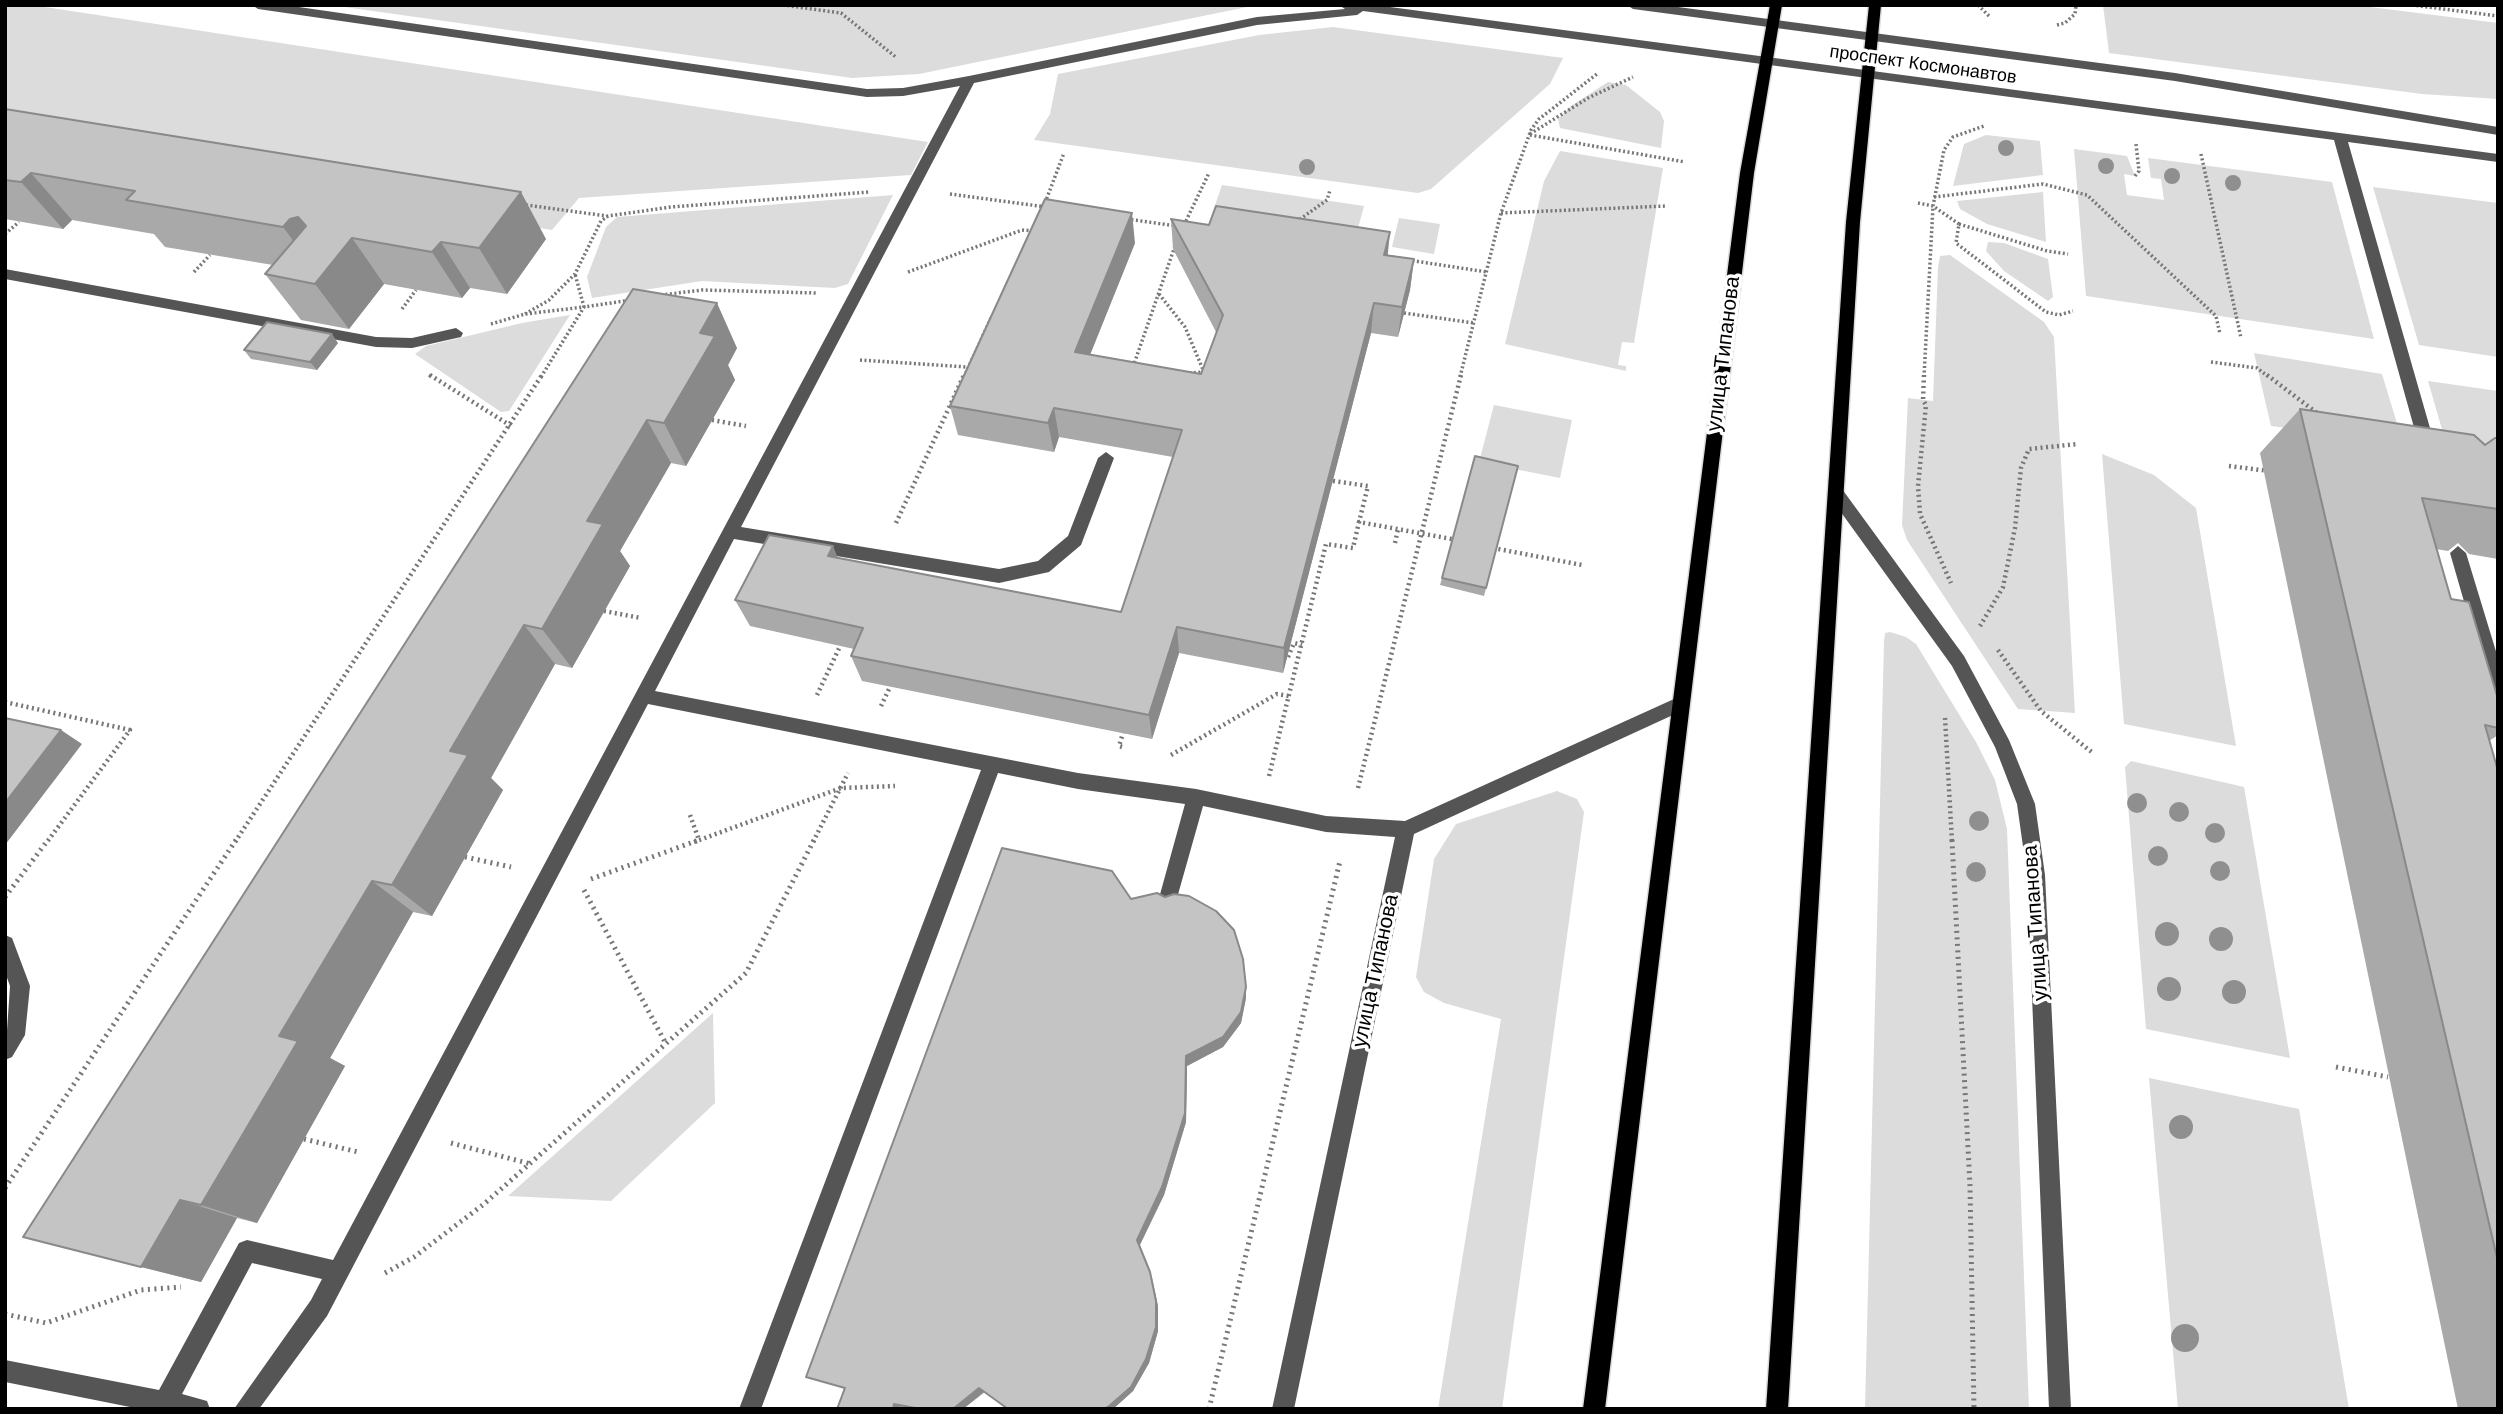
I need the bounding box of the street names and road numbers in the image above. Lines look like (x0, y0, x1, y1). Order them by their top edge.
street label: проспект Космонавтов (1828, 41, 2018, 89)
street label: улица Типанова (1702, 275, 1746, 433)
street label: улица Типанова (2018, 844, 2054, 1002)
street label: улица Типанова (1347, 892, 1405, 1050)

